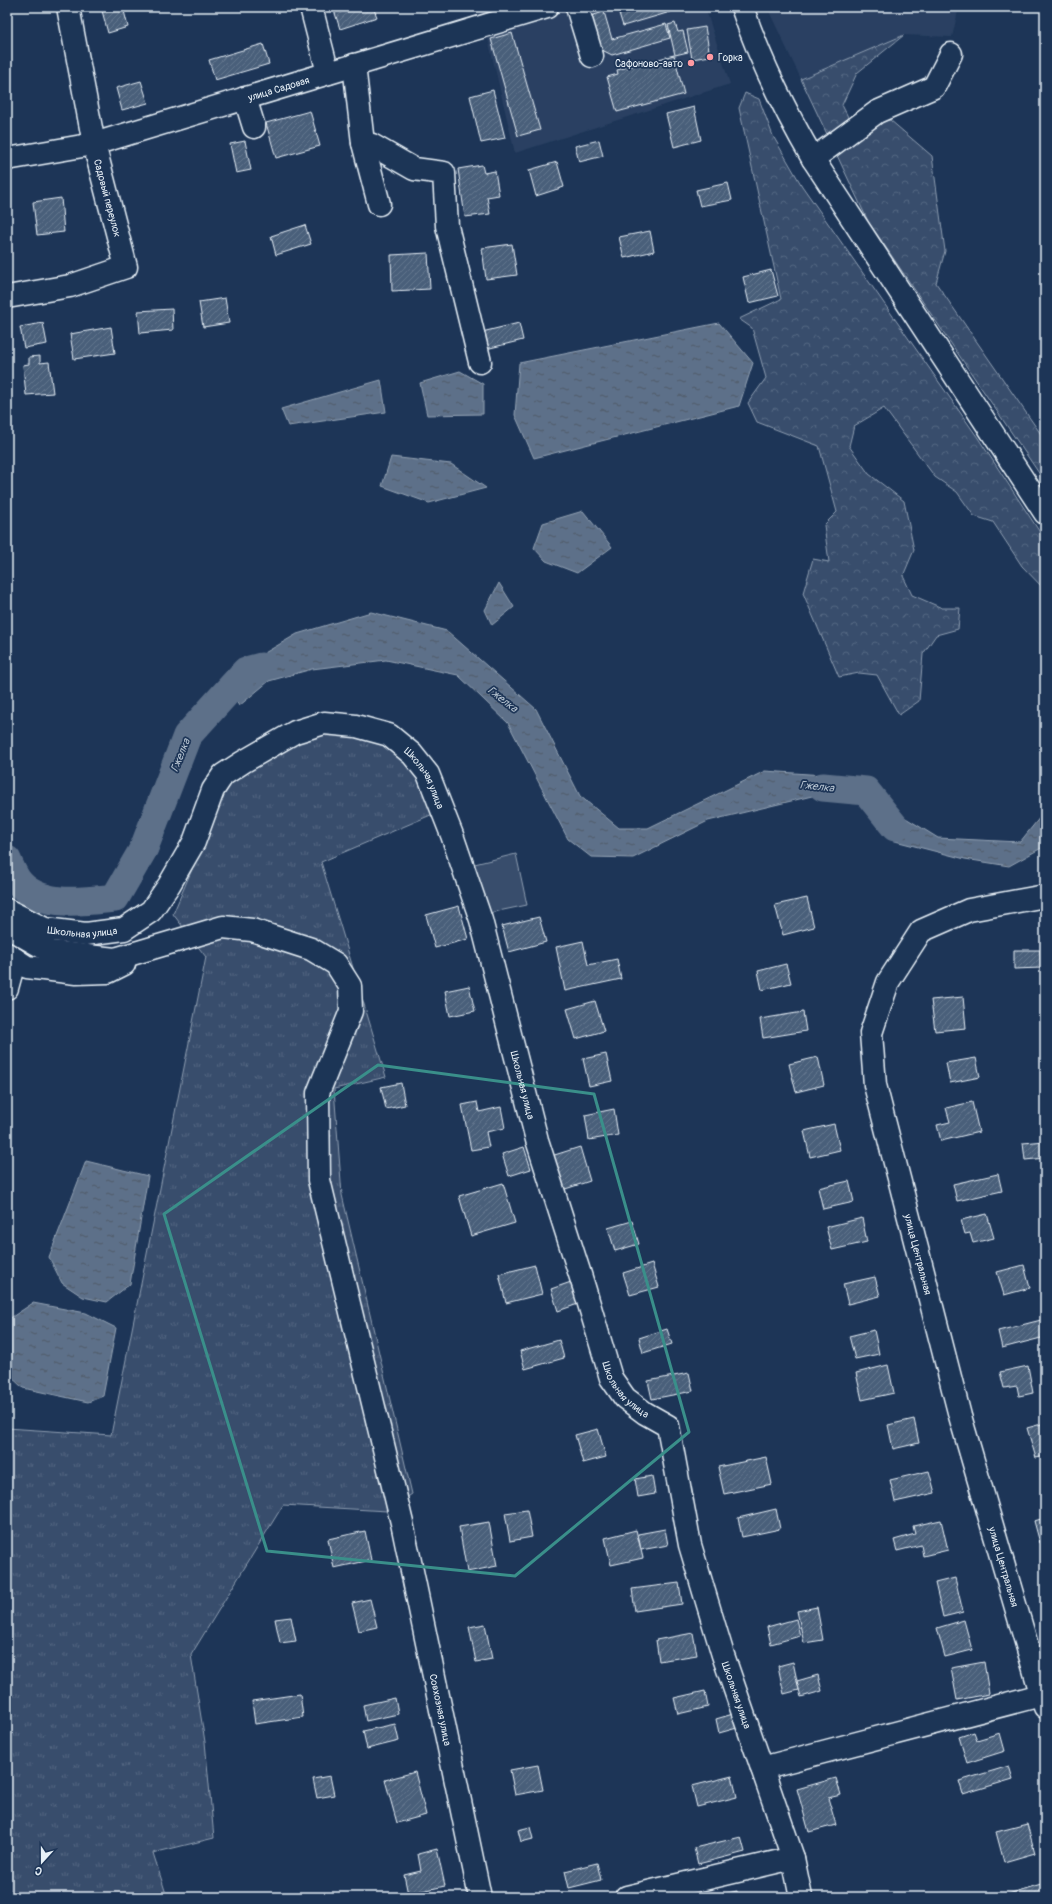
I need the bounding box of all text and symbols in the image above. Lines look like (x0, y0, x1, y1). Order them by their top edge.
marker: Горка (705, 52, 715, 62)
place label: Горка (718, 52, 743, 64)
place label: Сафоново-авто (615, 58, 684, 70)
marker: Сафоново-авто (686, 58, 696, 68)
street label: улица Садовая (246, 74, 311, 104)
street label: Садовый переулок (91, 158, 123, 239)
water label: Гжелка (485, 684, 521, 716)
water label: Гжелка (168, 736, 193, 774)
street label: Школьная улица (402, 745, 446, 811)
water label: Гжелка (799, 778, 836, 795)
street label: Школьная улица (47, 924, 118, 941)
street label: Школьная улица (508, 1050, 537, 1121)
street label: улица Центральная (901, 1212, 934, 1296)
street label: Школьная улица (599, 1360, 651, 1421)
street label: улица Центральная (985, 1525, 1020, 1609)
street label: Школьная улица (719, 1660, 753, 1731)
street label: Совхозная улица (427, 1673, 453, 1747)
north arrow (22, 1842, 62, 1882)
text: С (33, 1864, 44, 1878)

